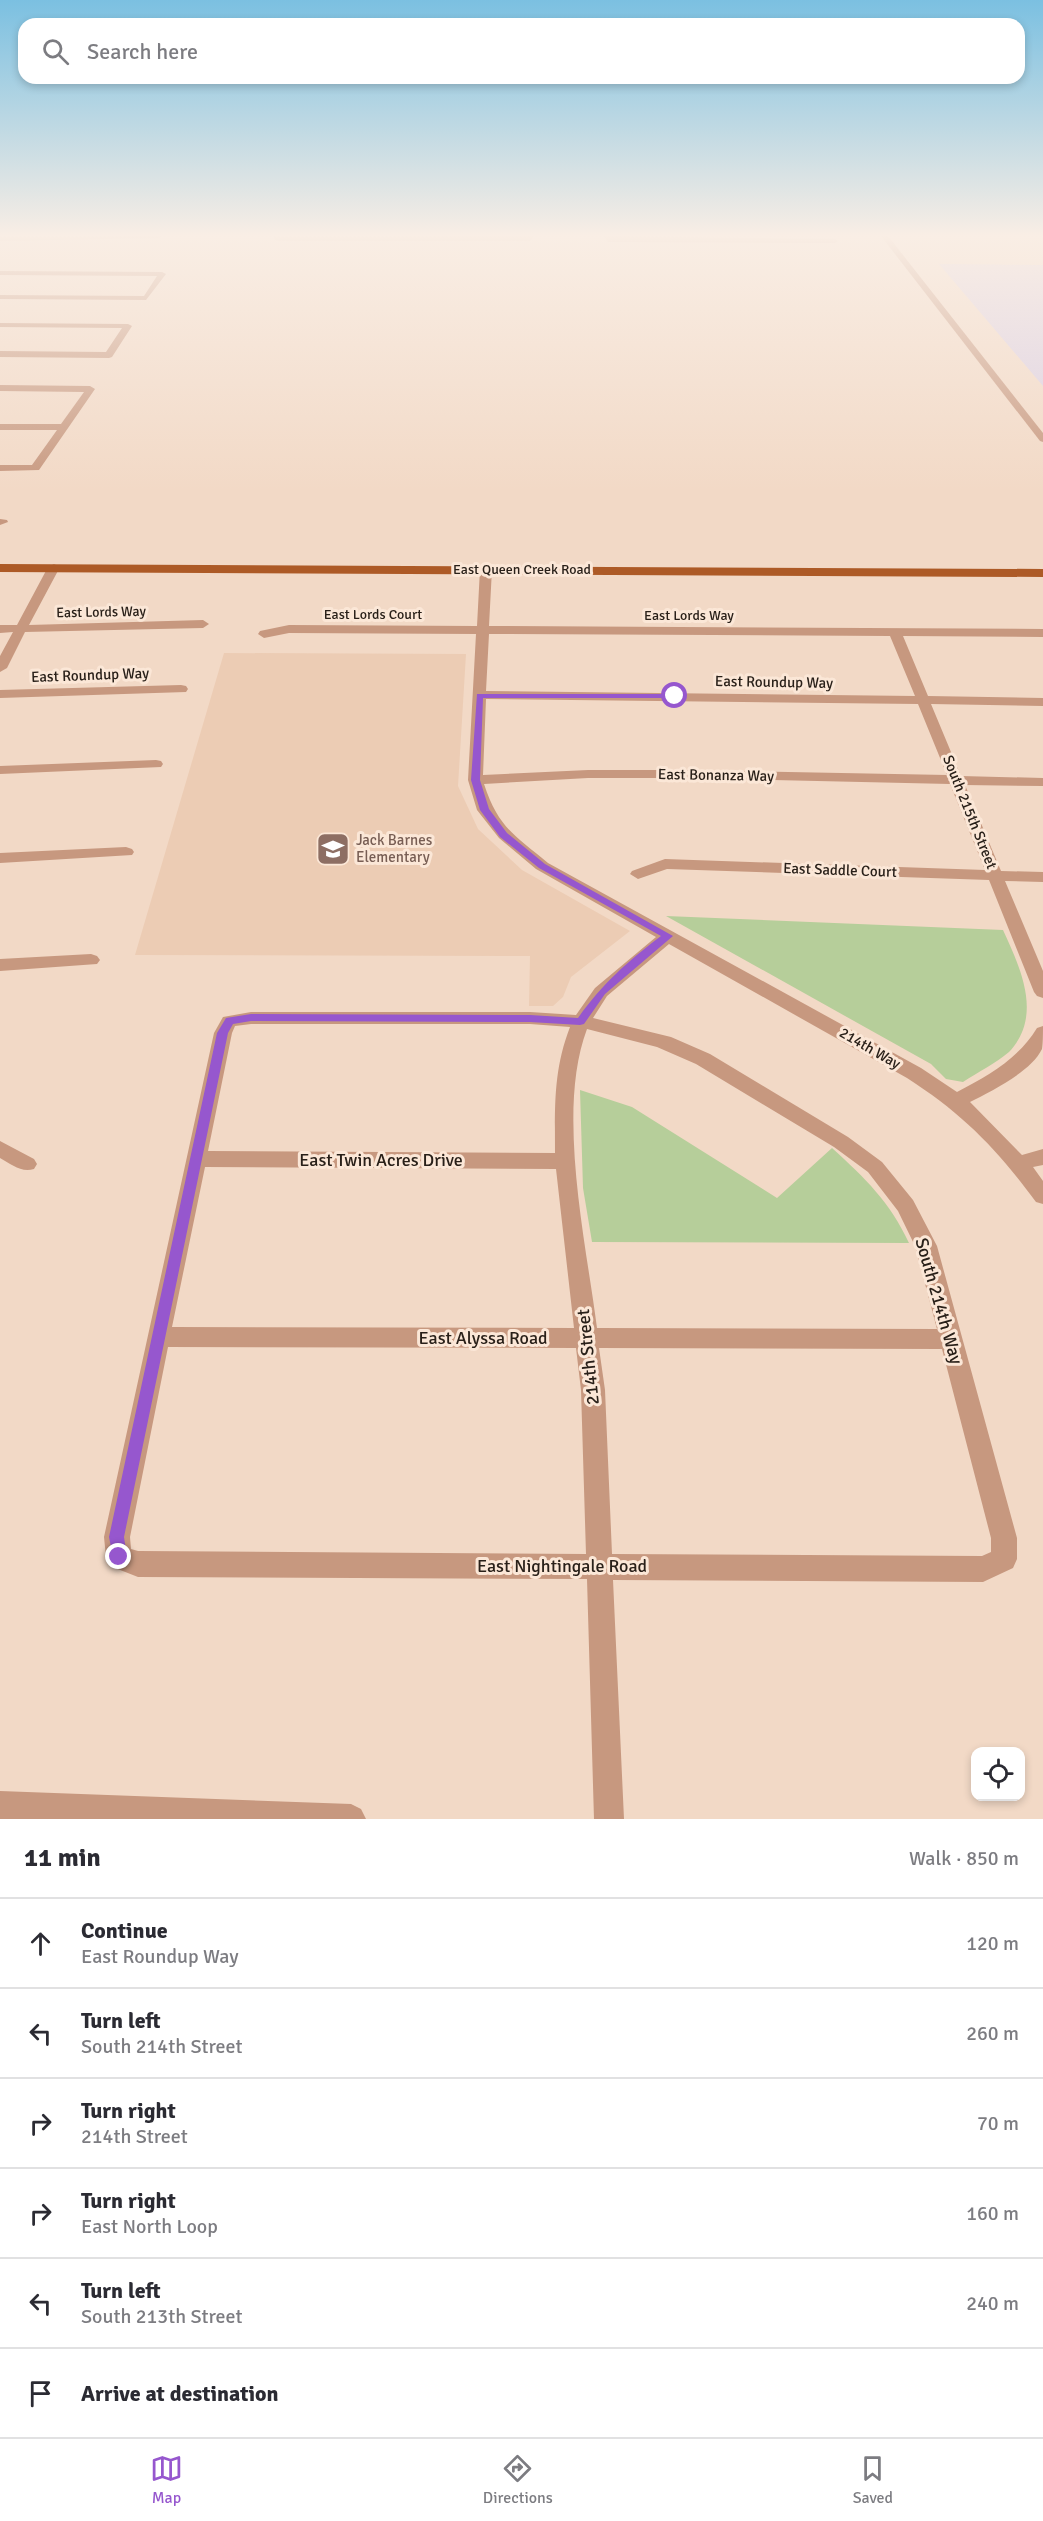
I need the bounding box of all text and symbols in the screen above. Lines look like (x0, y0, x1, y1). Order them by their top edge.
search box (18, 18, 1025, 84)
icon: search (39, 35, 72, 68)
text: Search here (87, 38, 198, 65)
street label: East Queen Creek Road (453, 561, 591, 578)
street label: East Lords Way (56, 603, 146, 621)
street label: East Lords Court (324, 606, 422, 623)
street label: East Lords Way (644, 607, 734, 624)
street label: East Roundup Way (31, 664, 149, 686)
street label: East Roundup Way (715, 672, 833, 692)
route start (661, 682, 687, 708)
street label: South 215th Street (939, 752, 1001, 872)
street label: East Bonanza Way (658, 765, 774, 785)
school or university icon: Jack Barnes Elementary (315, 831, 351, 867)
place label: Jack Barnes Elementary (356, 831, 433, 866)
street label: East Saddle Court (783, 859, 897, 881)
street label: 214th Way (836, 1023, 904, 1073)
street label: East Twin Acres Drive (299, 1149, 463, 1171)
street label: South 214th Way (910, 1235, 968, 1367)
street label: 214th Street (572, 1308, 604, 1406)
street label: East Alyssa Road (419, 1327, 548, 1349)
route end (105, 1543, 131, 1569)
street label: East Nightingale Road (477, 1555, 647, 1577)
map controls (971, 1747, 1025, 1801)
button: locate (971, 1747, 1025, 1801)
text: 11 min (24, 1842, 101, 1874)
text: Walk · 850 m (909, 1846, 1019, 1871)
text: Continue (81, 1917, 168, 1944)
icon: ahead (24, 1927, 57, 1960)
text: 120 m (966, 1931, 1019, 1956)
text: East Roundup Way (81, 1944, 239, 1969)
text: Turn left (81, 2007, 161, 2034)
icon: left (24, 2017, 57, 2050)
text: 260 m (966, 2021, 1019, 2046)
text: South 214th Street (81, 2034, 243, 2059)
text: Turn right (81, 2097, 176, 2124)
icon: right (24, 2107, 57, 2140)
text: 70 m (977, 2111, 1019, 2136)
text: 214th Street (81, 2124, 188, 2149)
text: Turn right (81, 2187, 176, 2214)
icon: right (24, 2197, 57, 2230)
text: 160 m (966, 2201, 1019, 2226)
text: East North Loop (81, 2214, 218, 2239)
text: Turn left (81, 2277, 161, 2304)
icon: left (24, 2287, 57, 2320)
text: 240 m (966, 2291, 1019, 2316)
text: South 213th Street (81, 2304, 243, 2329)
icon: arrive (24, 2377, 57, 2410)
text: Arrive at destination (81, 2380, 278, 2407)
tab: Map (150, 2452, 183, 2508)
tab: Directions (483, 2452, 553, 2508)
tab: Saved (853, 2452, 893, 2508)

